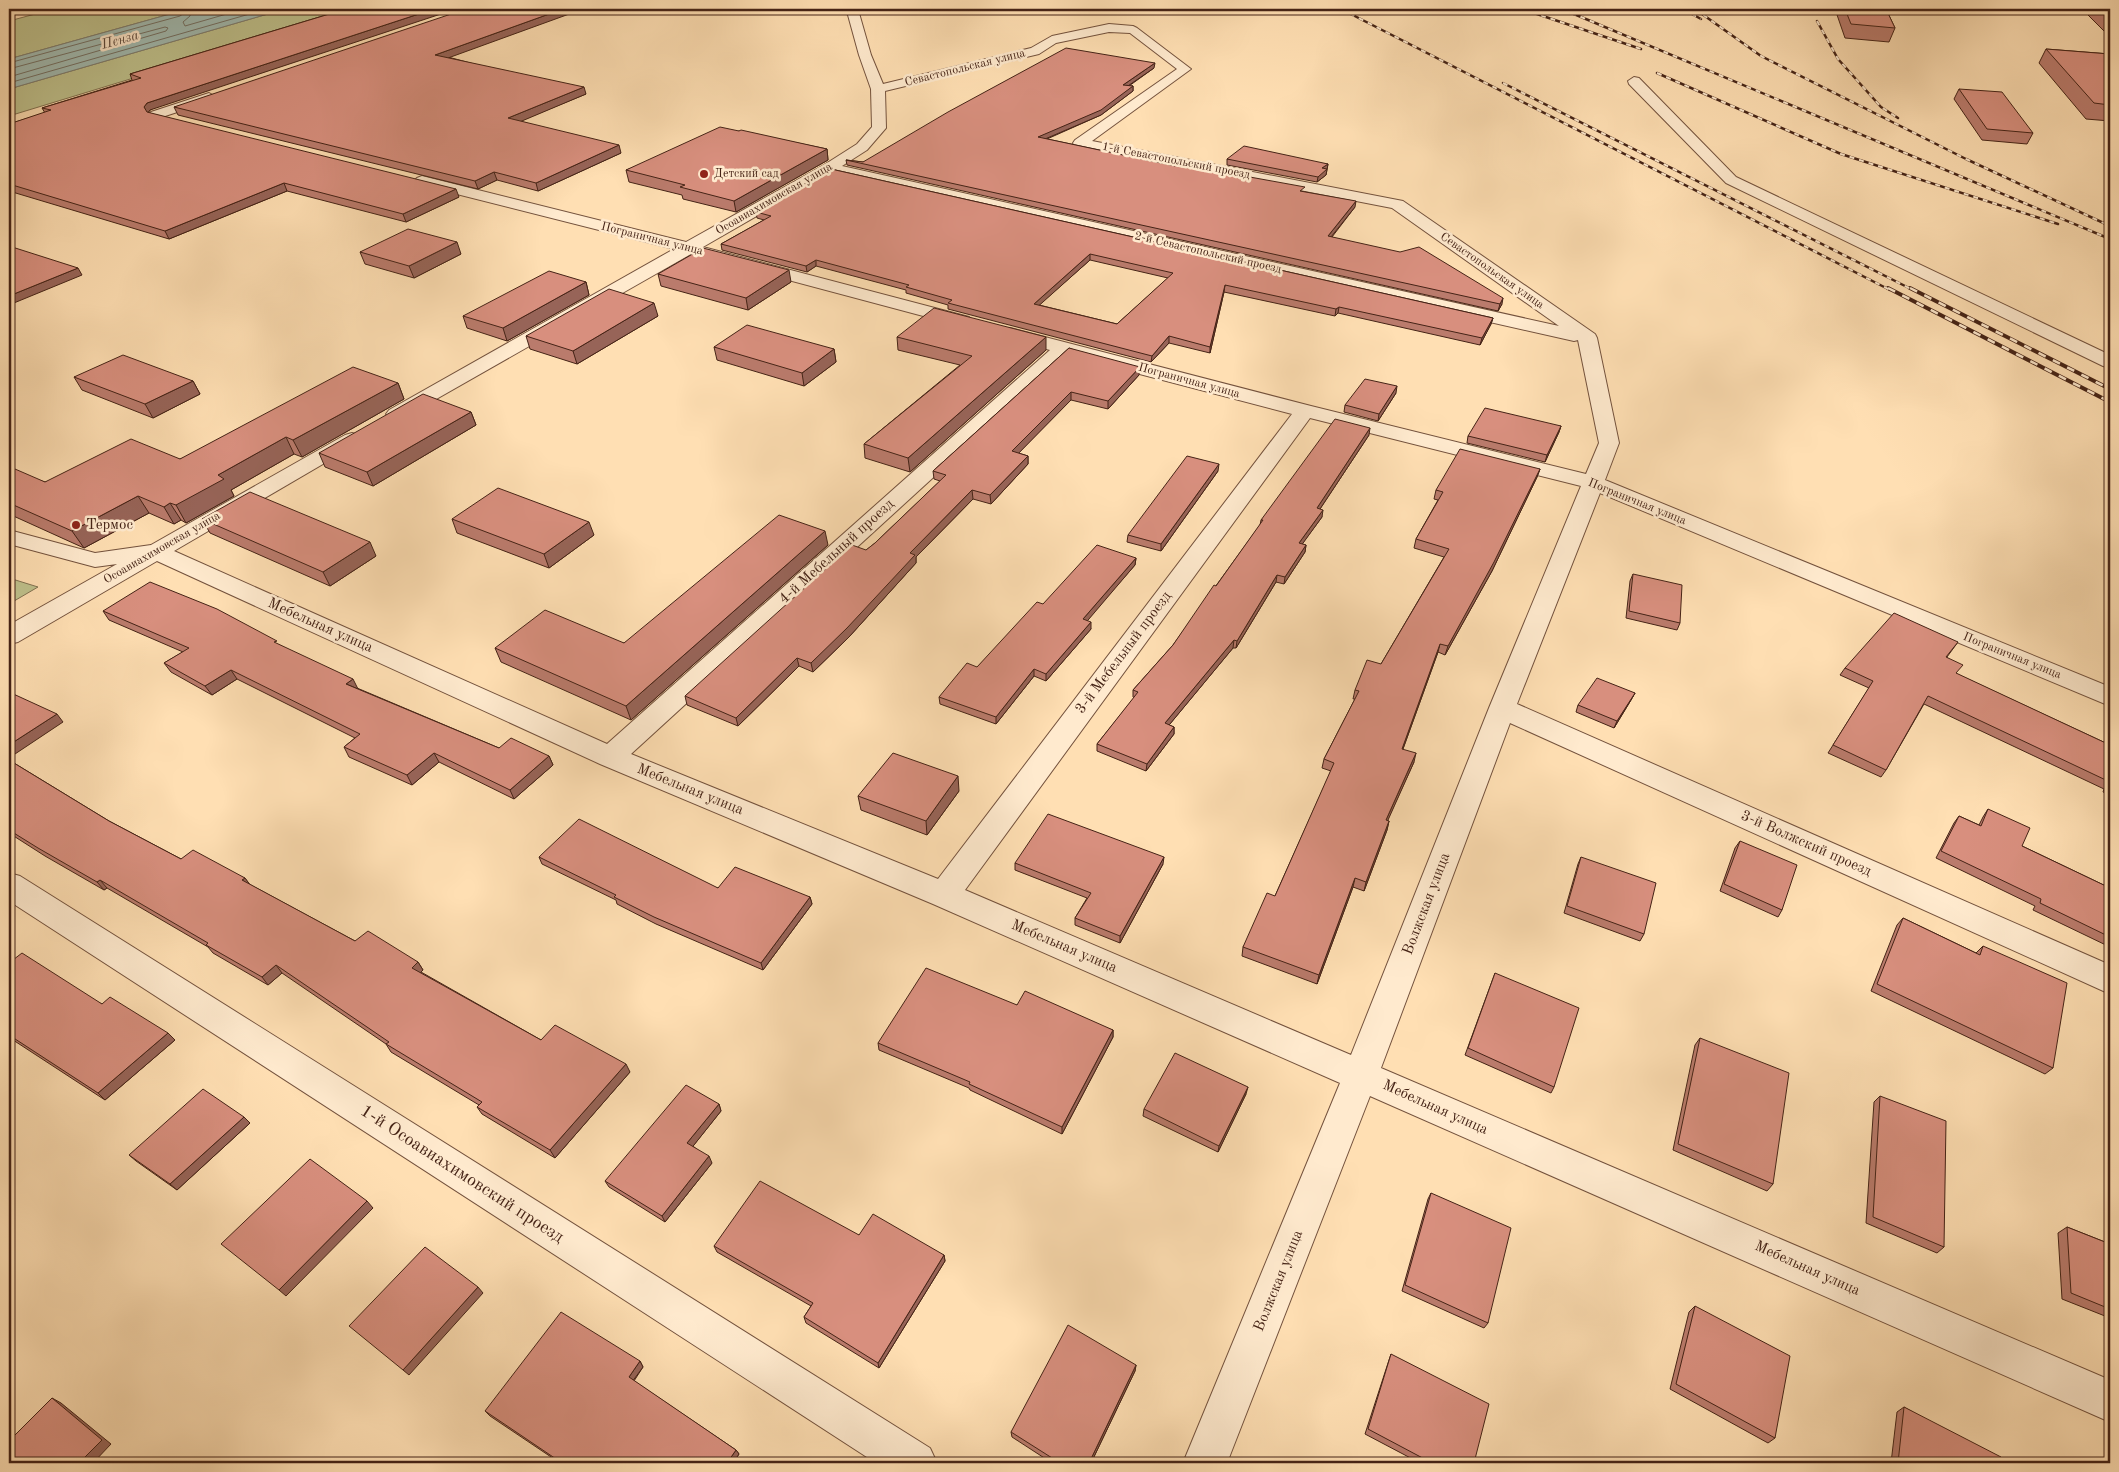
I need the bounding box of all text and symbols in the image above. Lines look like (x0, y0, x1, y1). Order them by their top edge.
water label: Пенза (99, 28, 141, 52)
street label: Севастопольская улица (904, 47, 1027, 89)
street label: 1-й Севастопольский проезд (1101, 141, 1251, 181)
street label: Осоавиахимовская улица (714, 161, 834, 237)
marker: Детский сад (698, 168, 710, 180)
place label: Детский сад (714, 168, 779, 180)
street label: Пограничная улица (600, 221, 704, 257)
street label: 2-й Севастопольский проезд (1133, 230, 1283, 276)
street label: Севастопольская улица (1438, 231, 1546, 311)
street label: Пограничная улица (1137, 362, 1241, 400)
street label: Пограничная улица (1586, 477, 1688, 527)
street label: 4-й Мебельный проезд (777, 496, 898, 607)
street label: Осоавиахимовская улица (102, 510, 222, 586)
place label: Термос (86, 518, 133, 533)
marker: Термос (70, 519, 82, 531)
street label: 3-й Мебельный проезд (1073, 589, 1175, 717)
street label: Мебельная улица (265, 596, 375, 656)
street label: Пограничная улица (1961, 631, 2063, 681)
street label: Мебельная улица (635, 762, 746, 818)
street label: 3-й Волжский проезд (1738, 808, 1874, 880)
street label: Волжская улица (1401, 850, 1454, 957)
street label: Мебельная улица (1009, 918, 1120, 976)
street label: Мебельная улица (1380, 1078, 1490, 1138)
street label: 1-й Осоавиахимовский проезд (357, 1101, 567, 1247)
street label: Волжская улица (1252, 1228, 1306, 1334)
street label: Мебельная улица (1752, 1239, 1862, 1299)

